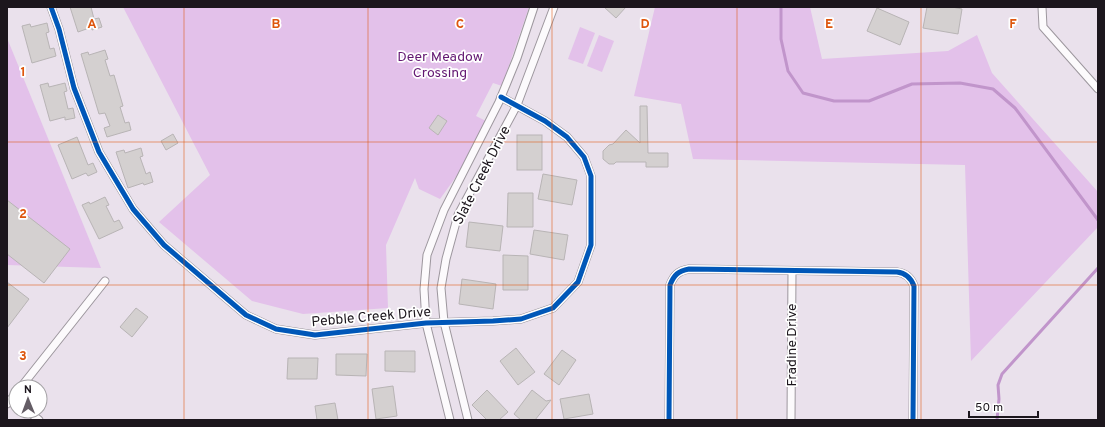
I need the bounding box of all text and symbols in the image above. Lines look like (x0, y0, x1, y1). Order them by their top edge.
text: A (87, 17, 97, 33)
text: B (272, 17, 281, 33)
text: C (456, 17, 464, 33)
text: D (640, 17, 650, 33)
text: E (825, 17, 833, 33)
text: F (1009, 17, 1017, 33)
park label: Deer Meadow Crossing (397, 49, 483, 82)
text: 1 (20, 65, 26, 81)
street label: Slate Creek Drive (450, 123, 515, 228)
text: 2 (19, 207, 27, 223)
street label: Fradine Drive (784, 303, 801, 387)
street label: Pebble Creek Drive (311, 304, 432, 331)
text: 3 (19, 349, 27, 365)
north arrow (8, 379, 48, 419)
text: N (24, 383, 32, 397)
scale bar (969, 393, 1038, 419)
text: 50 m (975, 400, 1003, 416)

